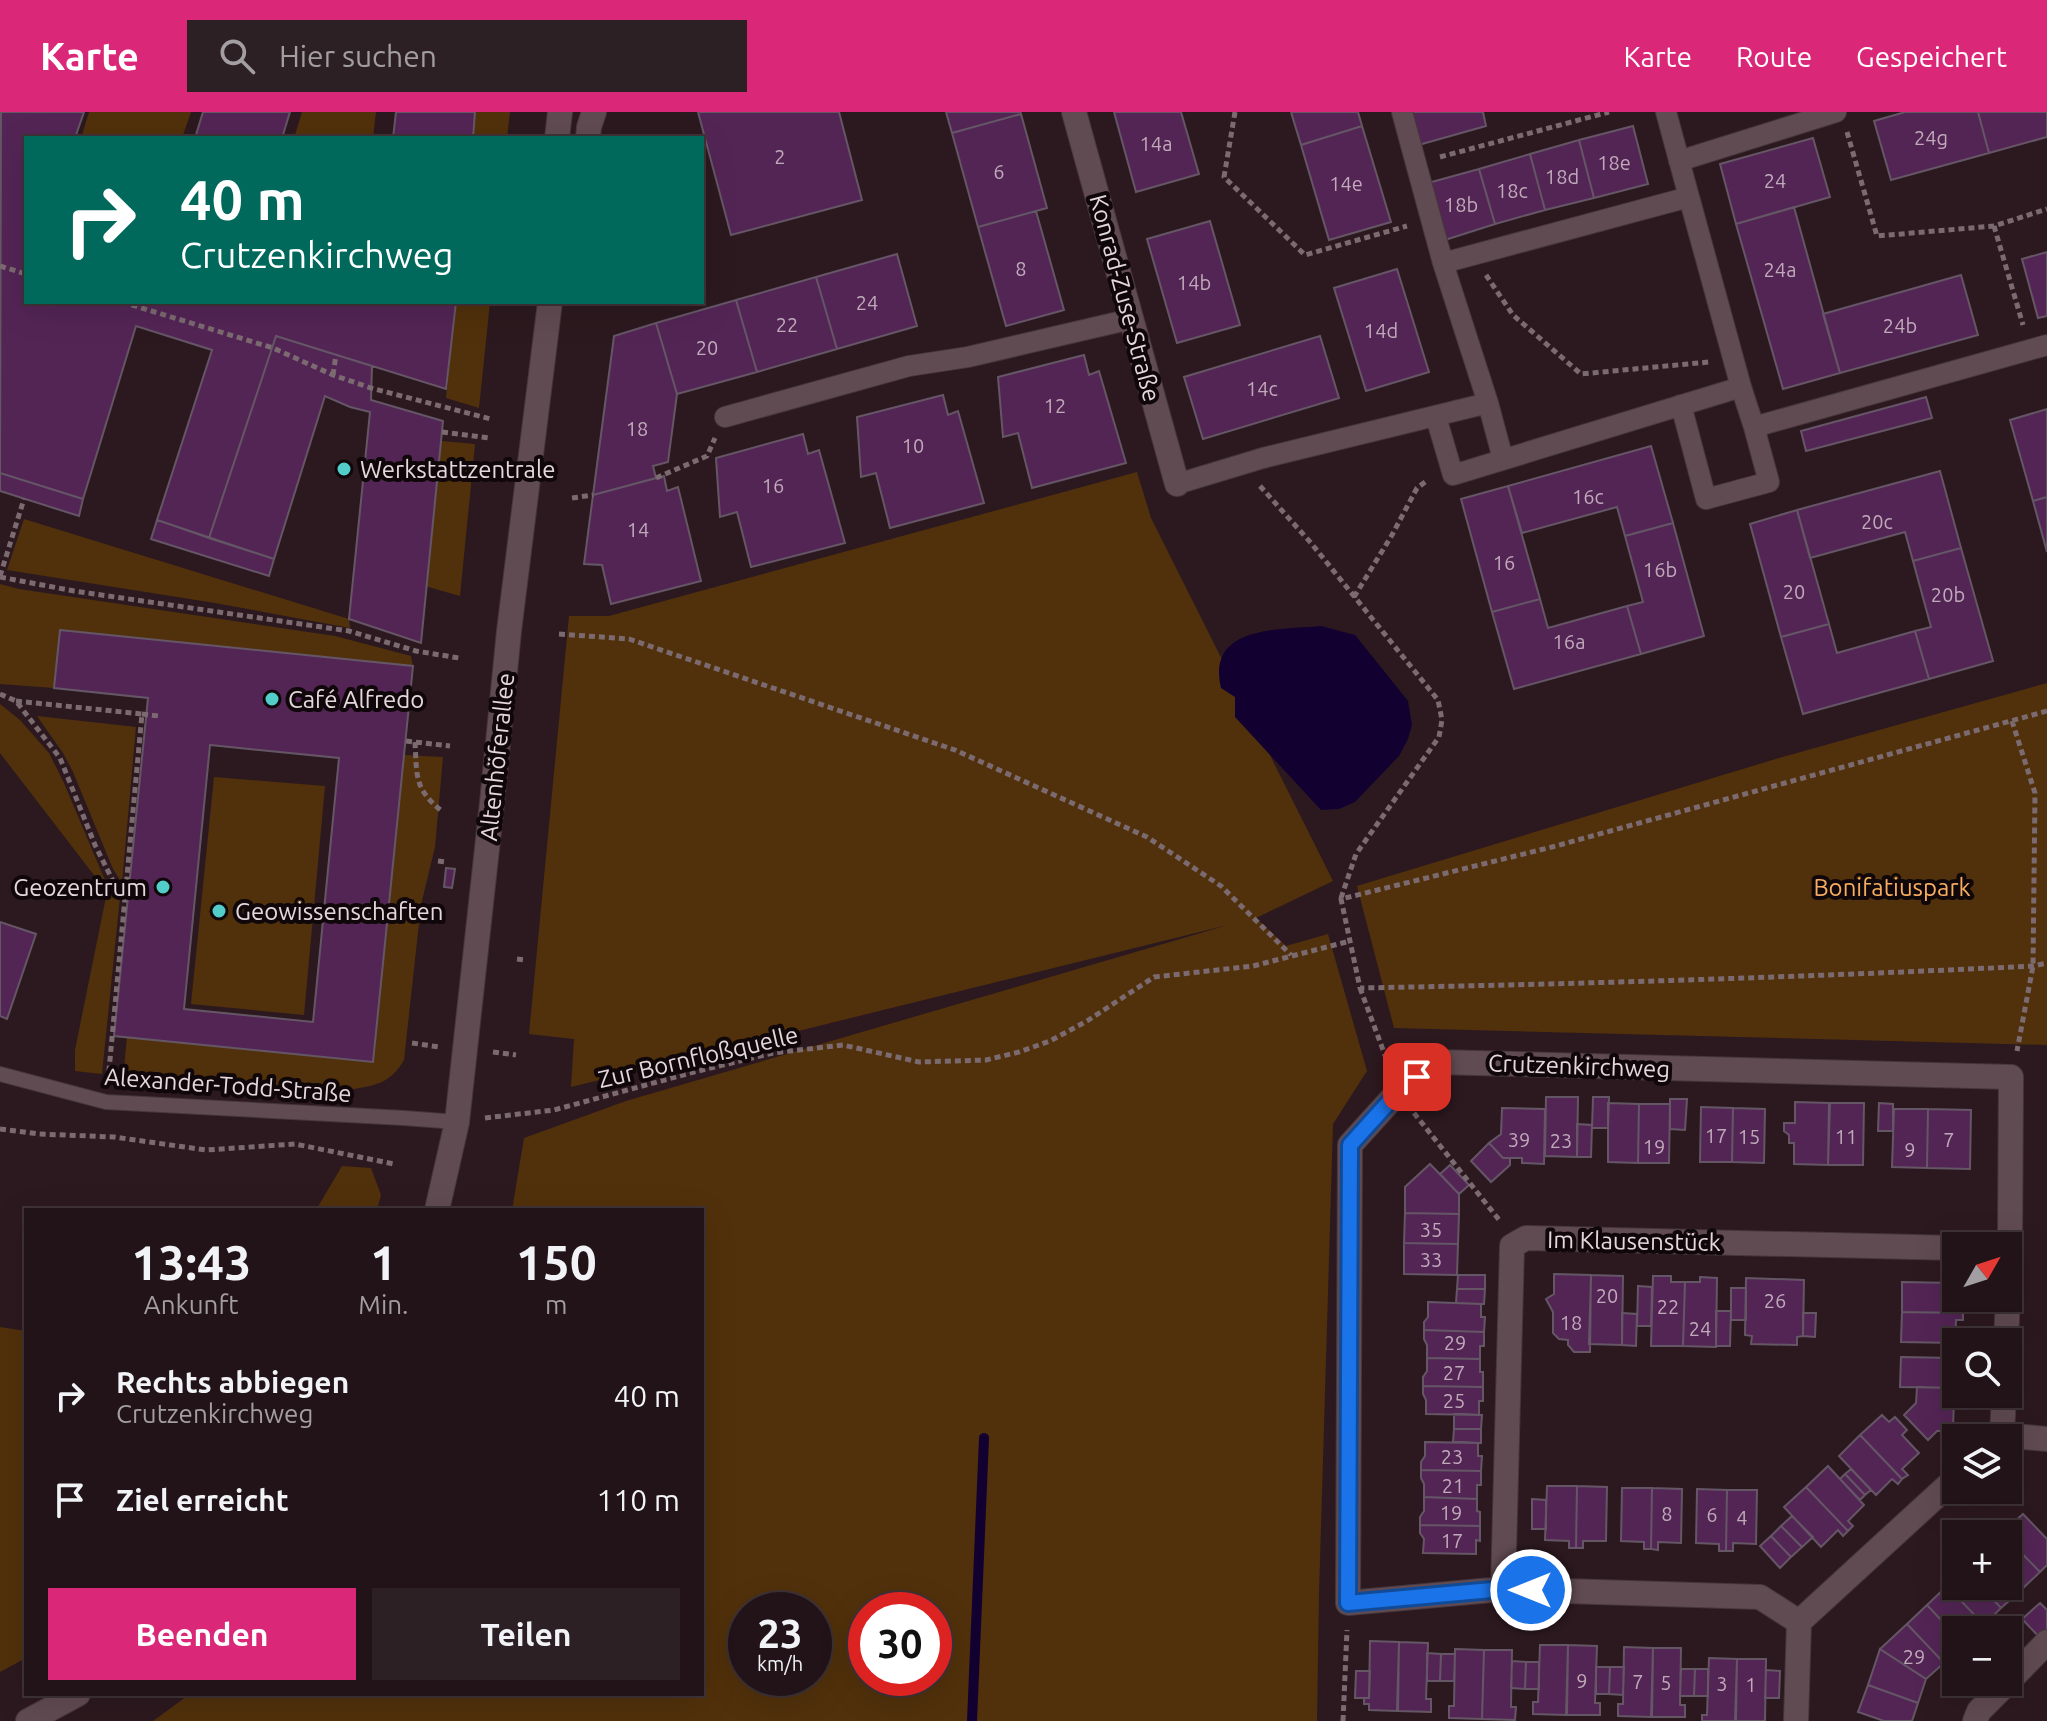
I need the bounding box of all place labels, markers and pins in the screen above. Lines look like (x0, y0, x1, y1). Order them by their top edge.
place label: Werkstattzentrale (360, 456, 555, 483)
marker: Werkstattzentrale (335, 460, 353, 478)
place label: Café Alfredo (288, 686, 424, 713)
marker: Café Alfredo (263, 690, 281, 708)
place label: Geozentrum (13, 874, 147, 901)
marker: Geozentrum (154, 878, 172, 896)
place label: Geowissenschaften (235, 898, 444, 925)
marker: Geowissenschaften (210, 902, 228, 920)
pin (1383, 1043, 1451, 1111)

